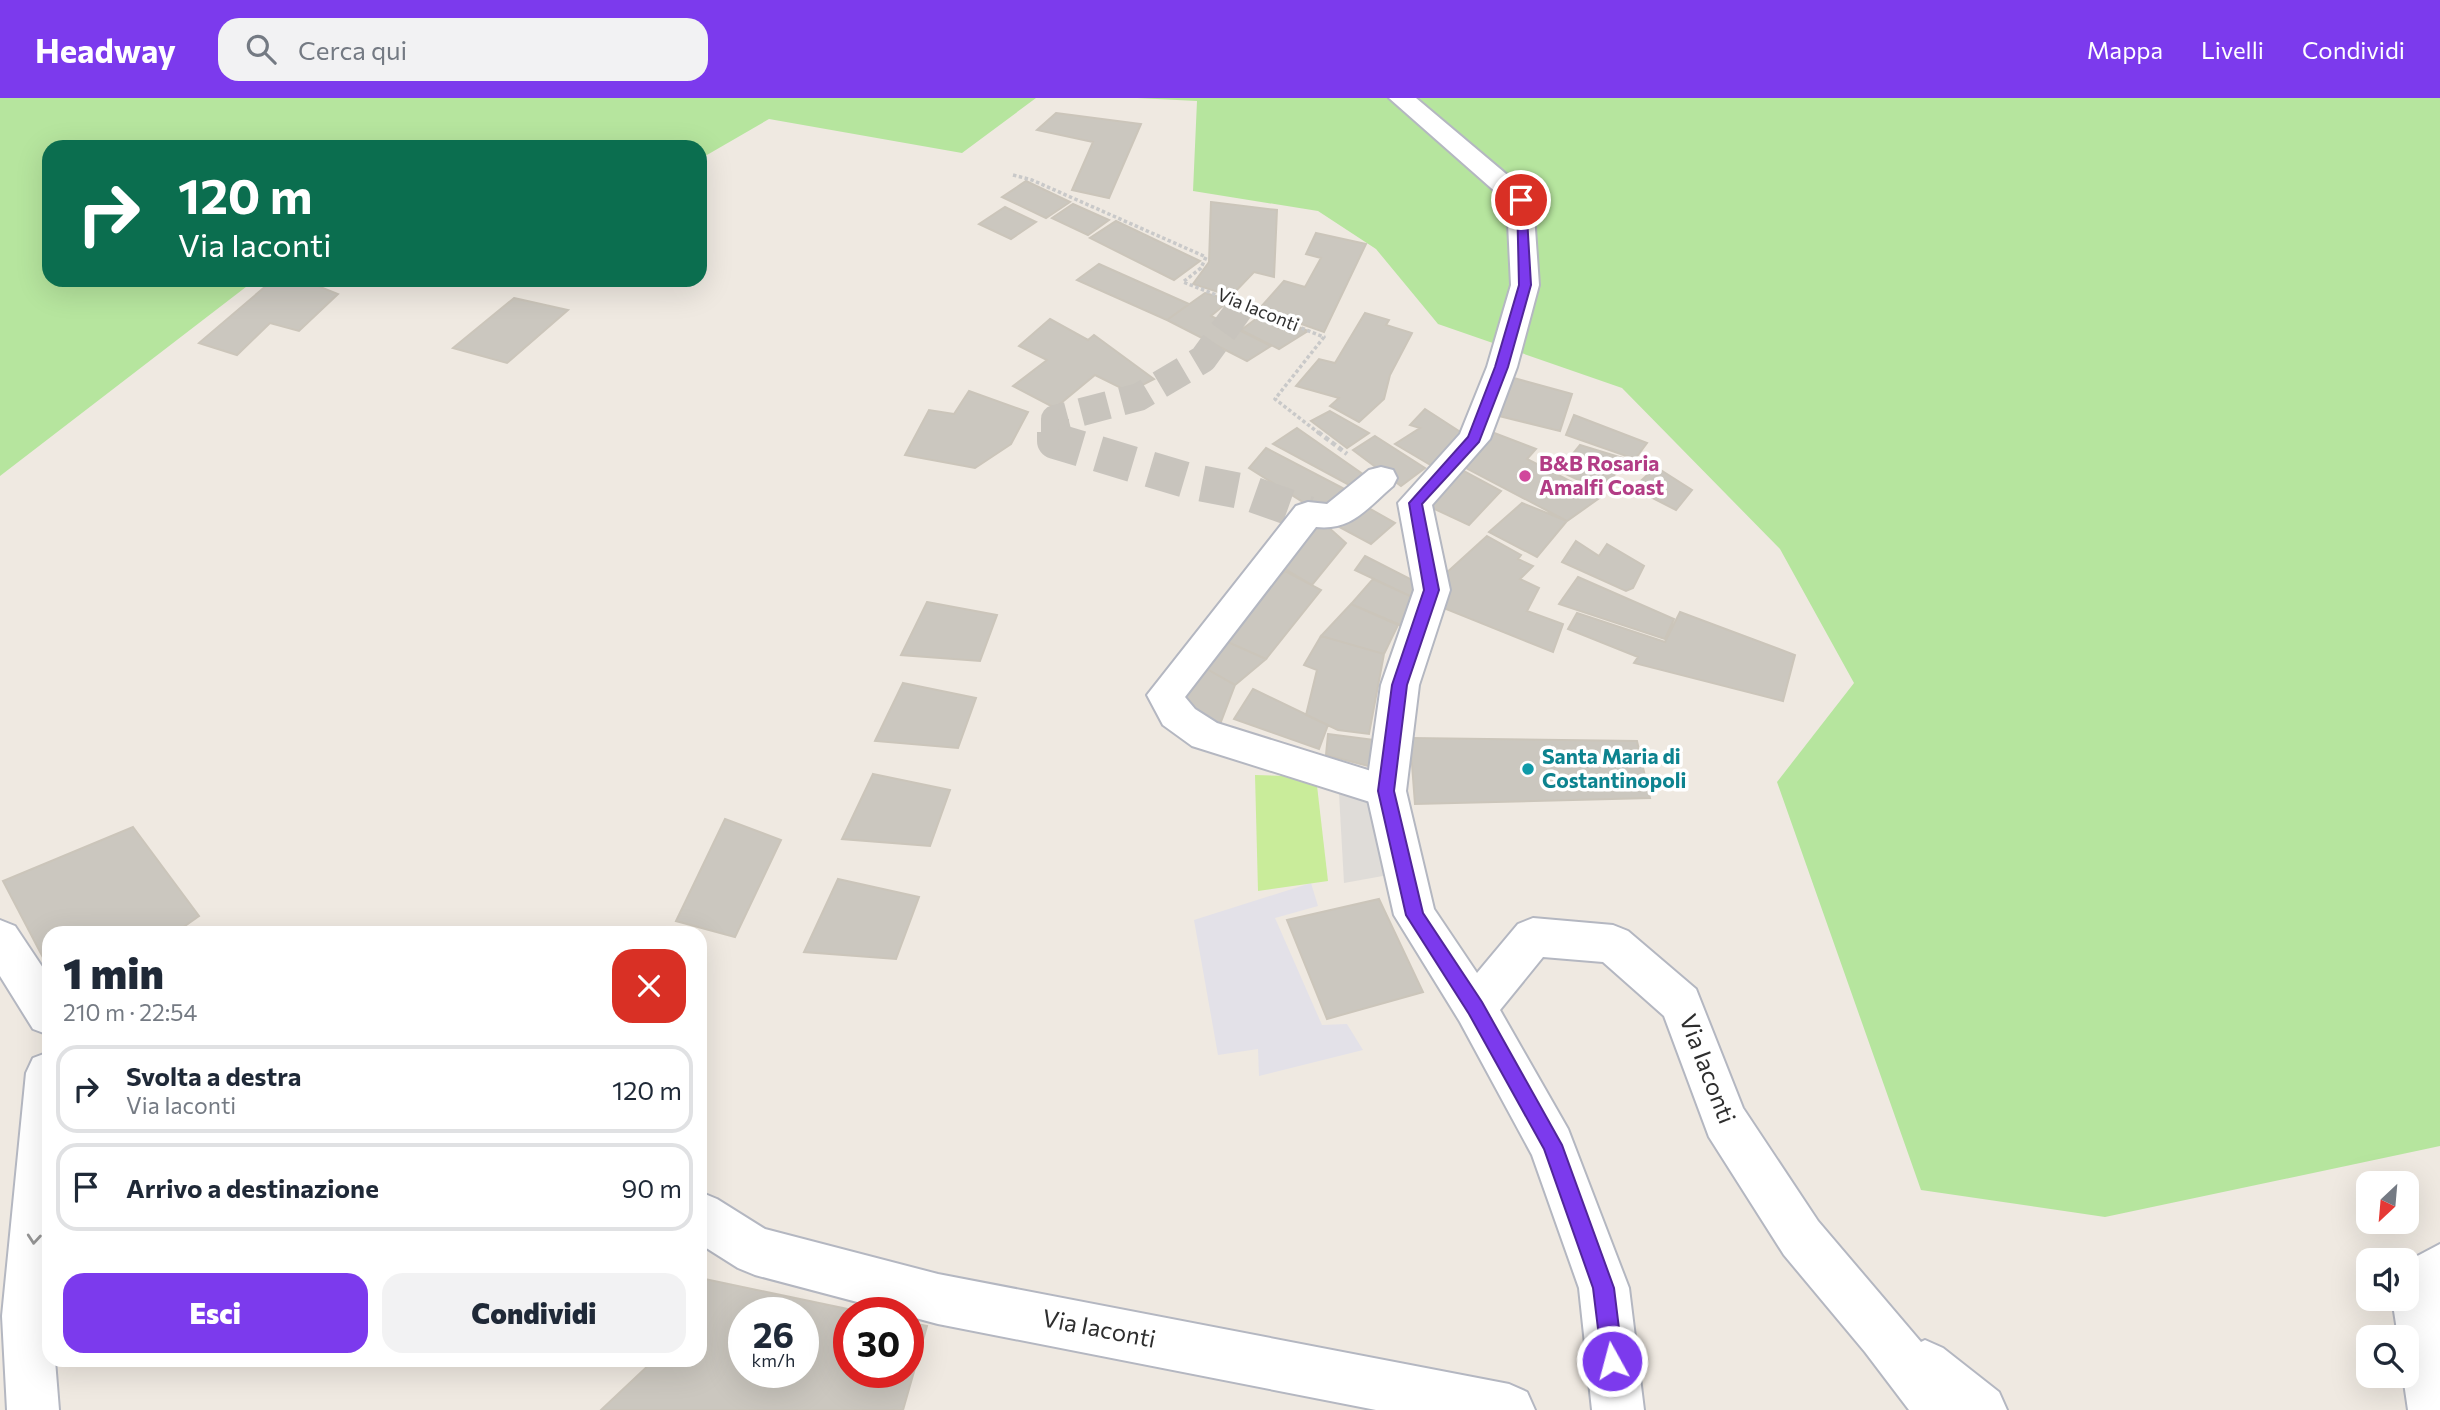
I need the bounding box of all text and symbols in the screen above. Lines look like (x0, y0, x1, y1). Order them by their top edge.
search box (218, 18, 708, 81)
text: Headway (35, 29, 176, 70)
icon: search (242, 30, 280, 68)
text: Cerca qui (298, 34, 407, 65)
text: Mappa (2087, 35, 2163, 64)
text: Livelli (2201, 35, 2264, 64)
text: Condividi (2302, 35, 2405, 64)
text: 120 m (178, 164, 312, 224)
icon: right (63, 168, 154, 259)
pin (1491, 170, 1551, 230)
icon: arrive (1502, 181, 1540, 219)
text: Via Iaconti (178, 224, 331, 264)
street label: Via Iaconti (1214, 283, 1302, 335)
place label: B&B Rosaria Amalfi Coast (1539, 450, 1664, 499)
marker: B&B Rosaria Amalfi Coast (1517, 468, 1533, 484)
place label: Santa Maria di Costantinopoli (1542, 743, 1686, 792)
marker: Santa Maria di Costantinopoli (1520, 761, 1536, 777)
text: 1 min (63, 946, 164, 998)
button: close (612, 949, 686, 1023)
text: 210 m · 22:54 (63, 998, 197, 1026)
street label: Via Iaconti (1674, 1010, 1743, 1127)
text: Svolta a destra (126, 1060, 301, 1091)
icon: right (67, 1070, 105, 1108)
text: 120 m (612, 1074, 682, 1105)
text: Via Iaconti (126, 1091, 236, 1119)
icon: arrive (67, 1168, 105, 1206)
north arrow (2356, 1171, 2418, 1234)
map controls (2356, 1171, 2419, 1388)
text: Arrivo a destinazione (126, 1172, 379, 1203)
text: 90 m (622, 1172, 682, 1203)
one-way arrow (27, 1233, 42, 1244)
button: sound (2356, 1248, 2419, 1311)
button: Esci (63, 1273, 368, 1353)
button: Condividi (382, 1273, 686, 1353)
speed limit sign: 30 (833, 1297, 924, 1388)
street label: Via Iaconti (1040, 1302, 1159, 1353)
text: 26 (753, 1312, 794, 1355)
position arrow (1575, 1324, 1649, 1398)
button: search (2356, 1325, 2419, 1388)
text: km/h (752, 1349, 795, 1371)

